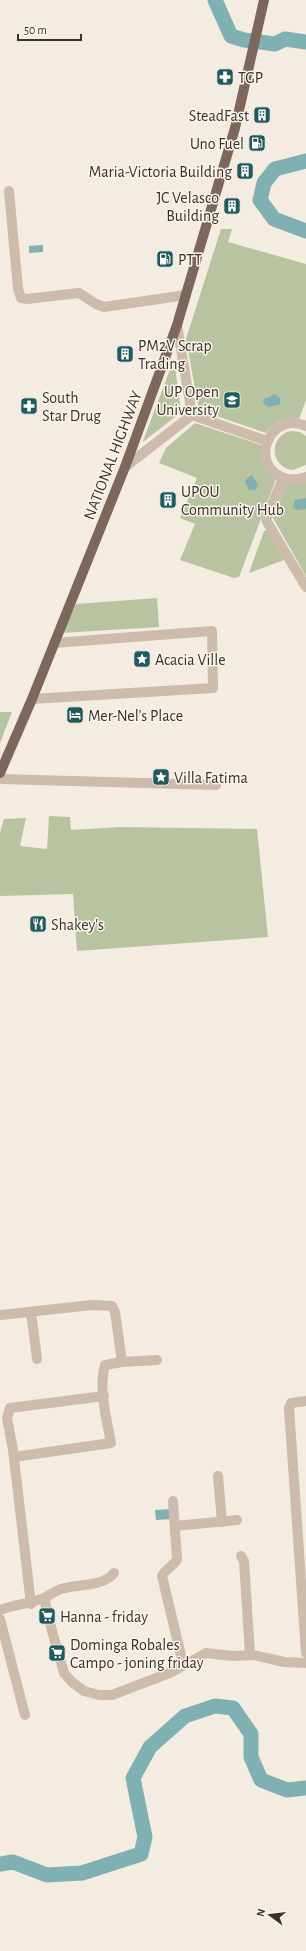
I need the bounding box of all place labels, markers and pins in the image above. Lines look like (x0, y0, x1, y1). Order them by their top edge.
pharmacy icon: TGP (215, 67, 235, 87)
place label: TGP (238, 70, 263, 86)
building icon: SteadFast (252, 105, 272, 125)
place label: SteadFast (189, 108, 249, 124)
fuel station icon: Uno Fuel (247, 133, 267, 153)
place label: Uno Fuel (190, 136, 244, 152)
building icon: Maria-Victoria Building (235, 161, 255, 181)
place label: Maria-Victoria Building (89, 164, 232, 180)
place label: JC Velasco Building (156, 190, 219, 224)
building icon: JC Velasco Building (222, 196, 242, 216)
fuel station icon: PTT (155, 249, 175, 269)
place label: PTT (178, 252, 202, 268)
place label: PM2V Scrap Trading (138, 338, 212, 372)
building icon: PM2V Scrap Trading (115, 344, 135, 364)
place label: UP Open University (156, 384, 219, 419)
place label: South Star Drug (42, 390, 101, 424)
school or university icon: UP Open University (222, 390, 242, 410)
pharmacy icon: South Star Drug (19, 396, 39, 416)
place label: UPOU Community Hub (181, 484, 284, 519)
building icon: UPOU Community Hub (158, 490, 178, 510)
place icon: Acacia Ville (132, 649, 152, 669)
place label: Acacia Ville (155, 652, 226, 668)
hotel icon: Mer-Nel's Place (65, 705, 85, 725)
place label: Mer-Nel's Place (88, 708, 183, 724)
place icon: Villa Fatima (151, 767, 171, 787)
place label: Villa Fatima (174, 770, 248, 786)
restaurant icon: Shakey's (28, 914, 48, 934)
place label: Shakey's (51, 917, 104, 934)
supermarket icon: Hanna - friday (37, 1606, 57, 1626)
place label: Hanna - friday (60, 1609, 148, 1626)
place label: Dominga Robales Campo - joning friday (70, 1637, 204, 1672)
supermarket icon: Dominga Robales Campo - joning friday (47, 1643, 67, 1663)

